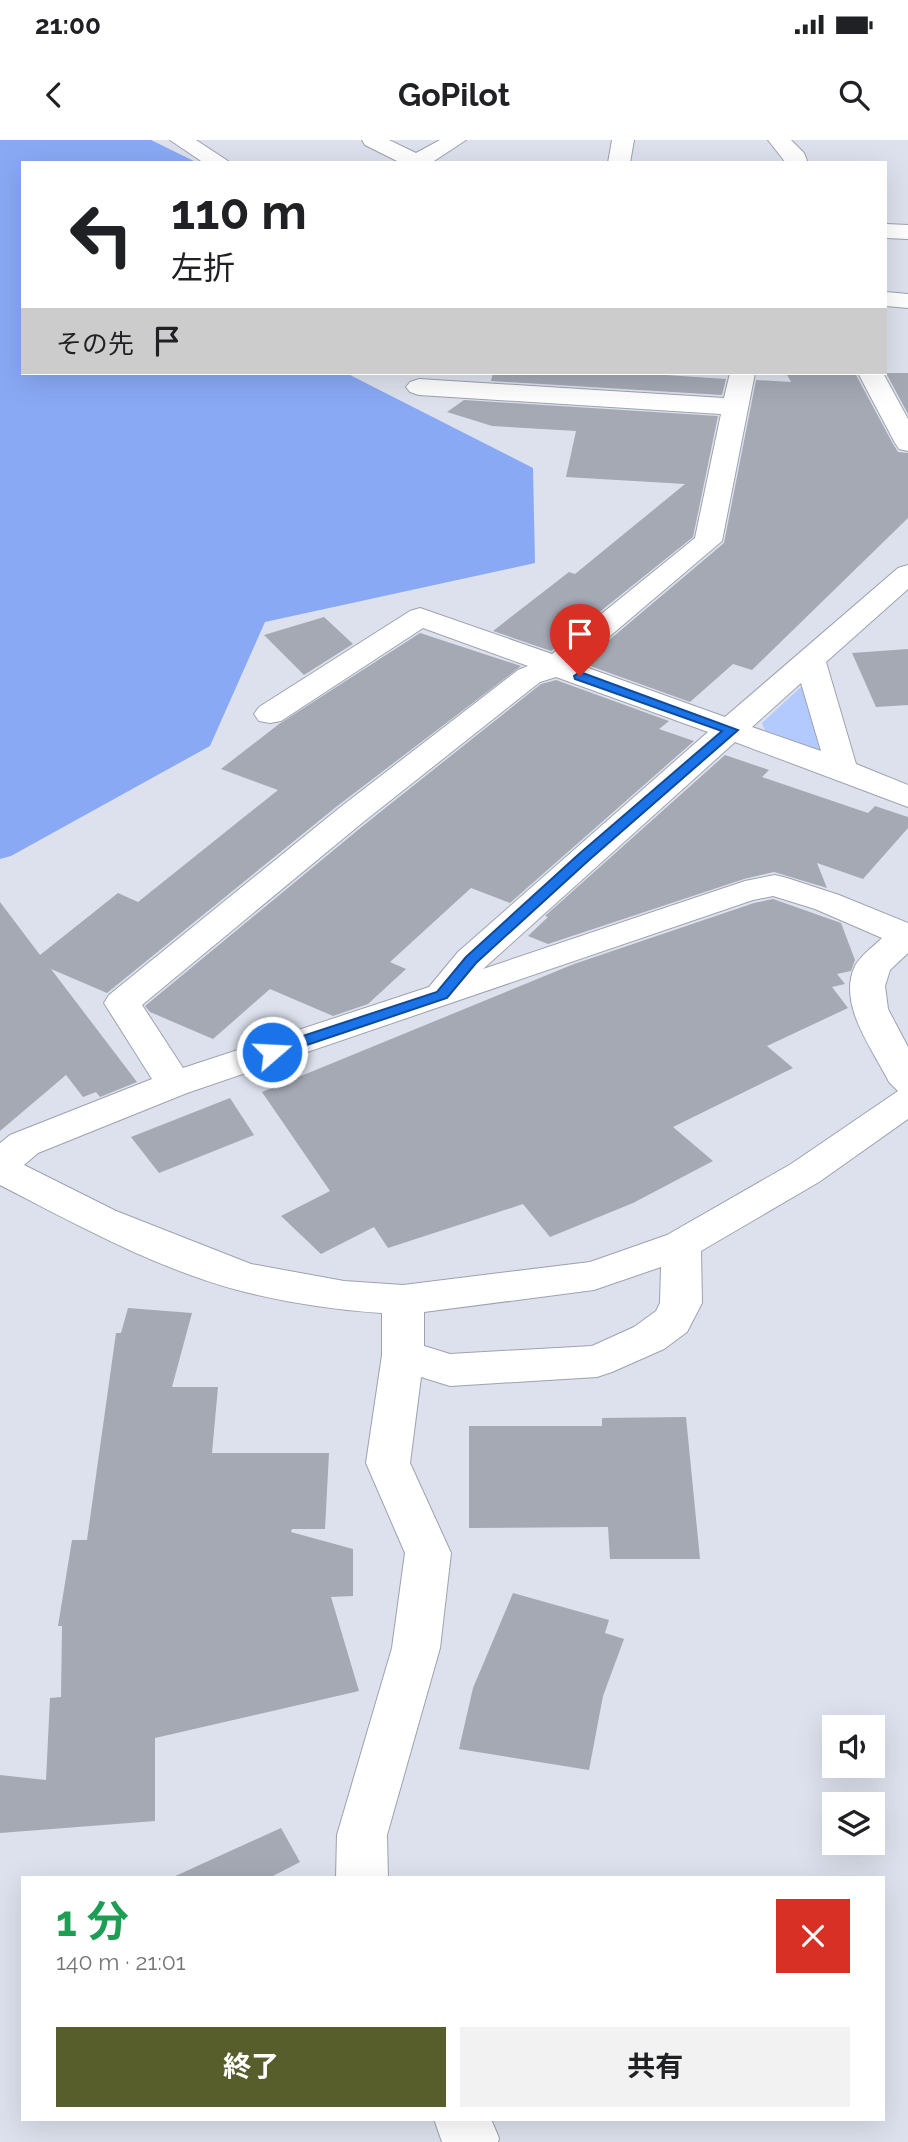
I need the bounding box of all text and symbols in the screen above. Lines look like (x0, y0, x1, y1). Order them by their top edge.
text: 21:00 (35, 10, 101, 40)
icon: back (35, 76, 73, 114)
text: GoPilot (398, 76, 510, 113)
icon: search (835, 76, 873, 114)
text: 110 m (171, 183, 307, 240)
icon: left (56, 189, 147, 280)
text: 左折 (171, 249, 235, 286)
icon: arrive (148, 322, 186, 360)
text: その先 (56, 329, 134, 359)
pin (550, 604, 610, 676)
icon: arrive (561, 615, 599, 653)
position arrow (235, 1015, 309, 1089)
map controls (822, 1715, 885, 1855)
button: sound (822, 1715, 885, 1778)
button: layers (822, 1792, 885, 1855)
text: 1 分 (56, 1897, 129, 1946)
button: close (776, 1899, 850, 1973)
text: 140 m · 21:01 (56, 1948, 186, 1975)
button: 終了 (56, 2027, 446, 2107)
button: 共有 (460, 2027, 850, 2107)

